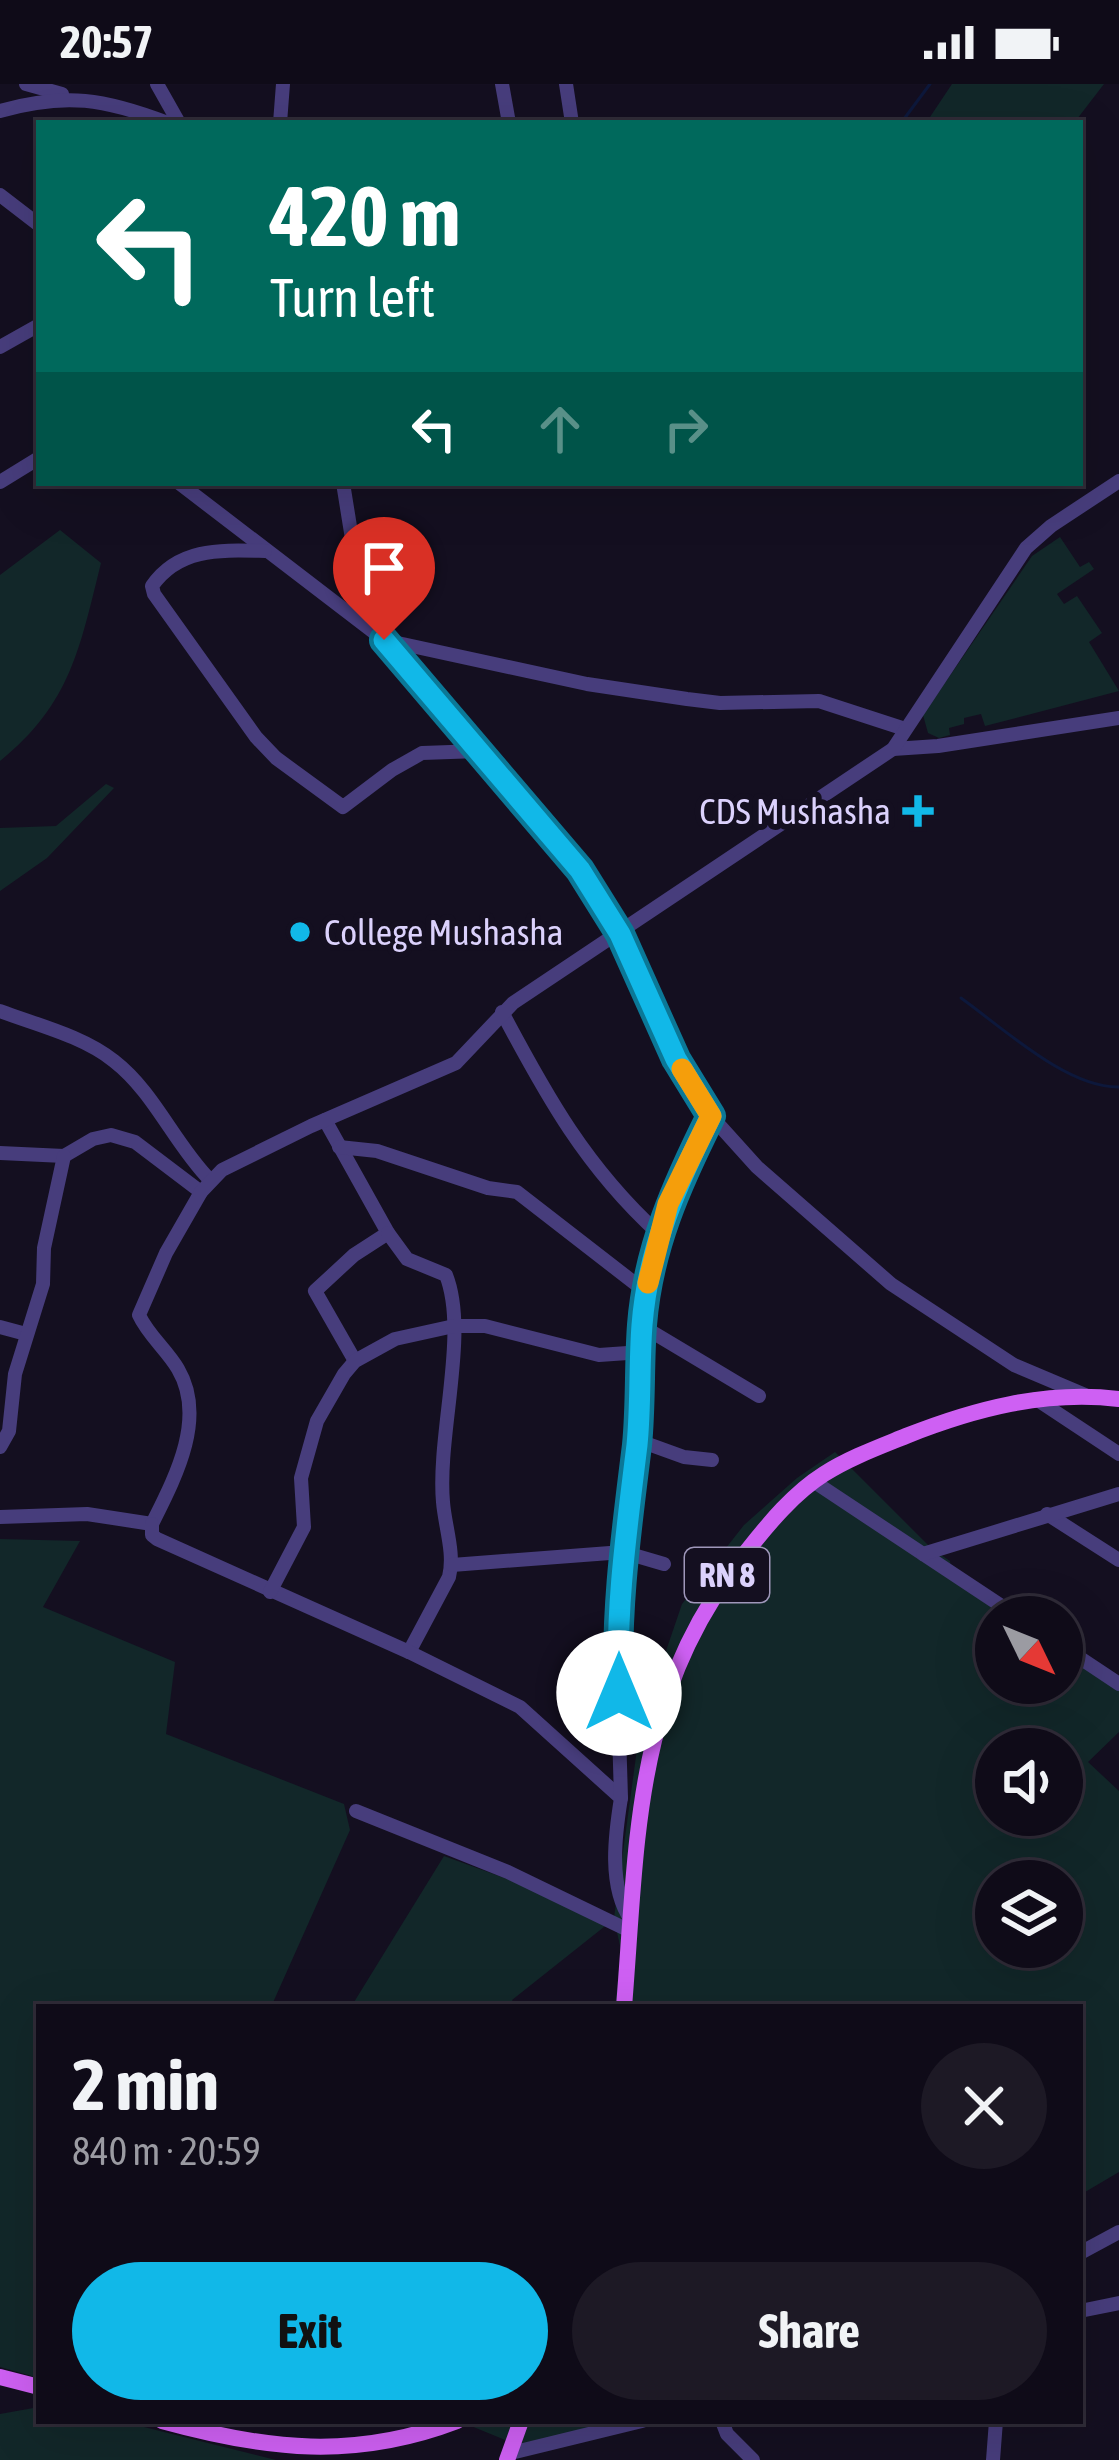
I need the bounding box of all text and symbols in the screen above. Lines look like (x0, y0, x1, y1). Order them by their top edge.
text: 20:57 (60, 16, 154, 68)
icon: left (72, 168, 228, 324)
text: 420 m (270, 168, 460, 264)
text: Turn left (270, 267, 435, 328)
icon: left (401, 396, 467, 462)
icon: ahead (527, 396, 593, 462)
icon: right (653, 396, 719, 462)
pin (333, 517, 435, 640)
icon: arrive (351, 535, 417, 601)
place label: CDS Mushasha (699, 790, 891, 832)
marker: CDS Mushasha (902, 795, 934, 827)
place label: College Mushasha (324, 911, 564, 953)
marker: College Mushasha (287, 919, 313, 945)
road number: RN 8 (685, 1548, 769, 1602)
north arrow (975, 1596, 1083, 1704)
map controls (975, 1596, 1083, 1968)
position arrow (556, 1630, 682, 1756)
button: sound (975, 1728, 1083, 1836)
button: layers (975, 1860, 1083, 1968)
text: 2 min (72, 2043, 219, 2125)
button: close (921, 2043, 1047, 2169)
text: 840 m · 20:59 (72, 2129, 261, 2173)
button: Exit (72, 2262, 548, 2400)
button: Share (572, 2262, 1047, 2400)

